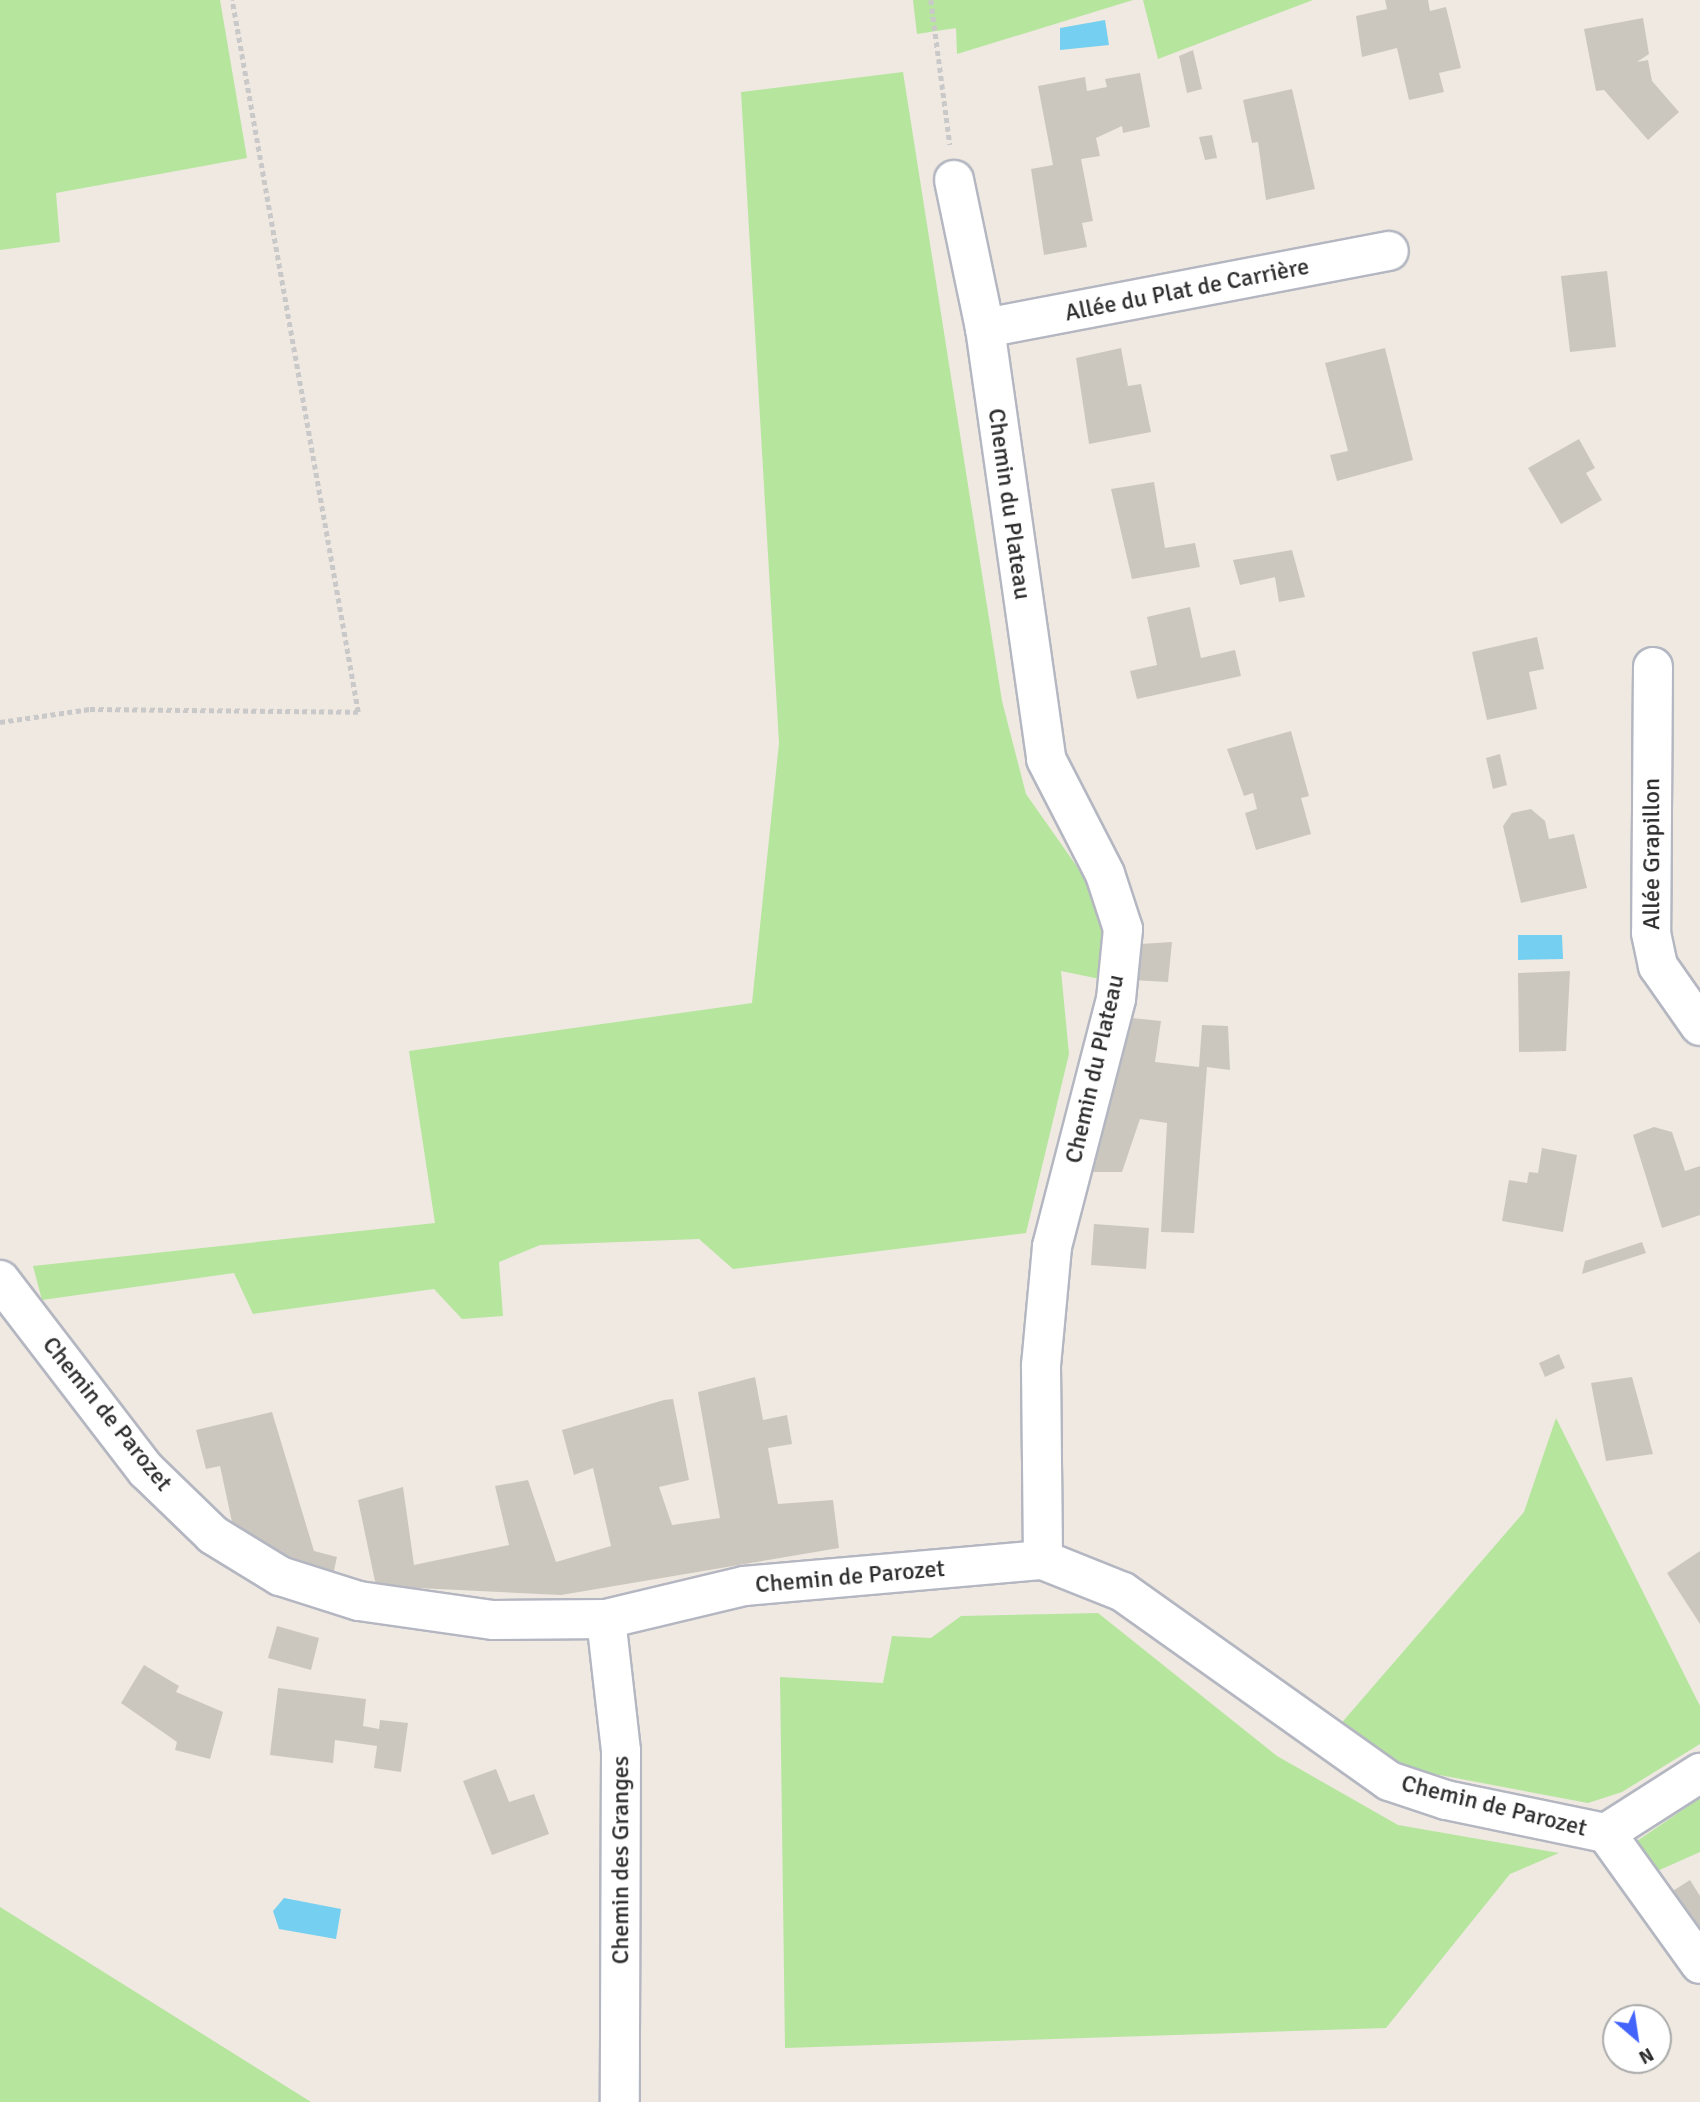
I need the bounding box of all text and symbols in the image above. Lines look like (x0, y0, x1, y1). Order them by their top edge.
street label: Allée du Plat de Carrière (1062, 252, 1312, 328)
street label: Chemin du Plateau (981, 407, 1037, 601)
street label: Allée Grapillon (1638, 778, 1666, 930)
street label: Chemin du Plateau (1059, 972, 1131, 1166)
street label: Chemin de Parozet (36, 1331, 178, 1497)
street label: Chemin de Parozet (754, 1554, 946, 1600)
street label: Chemin des Granges (607, 1756, 635, 1964)
street label: Chemin de Parozet (1398, 1769, 1590, 1843)
north arrow (1602, 2004, 1672, 2074)
text: N (1635, 2042, 1658, 2069)

